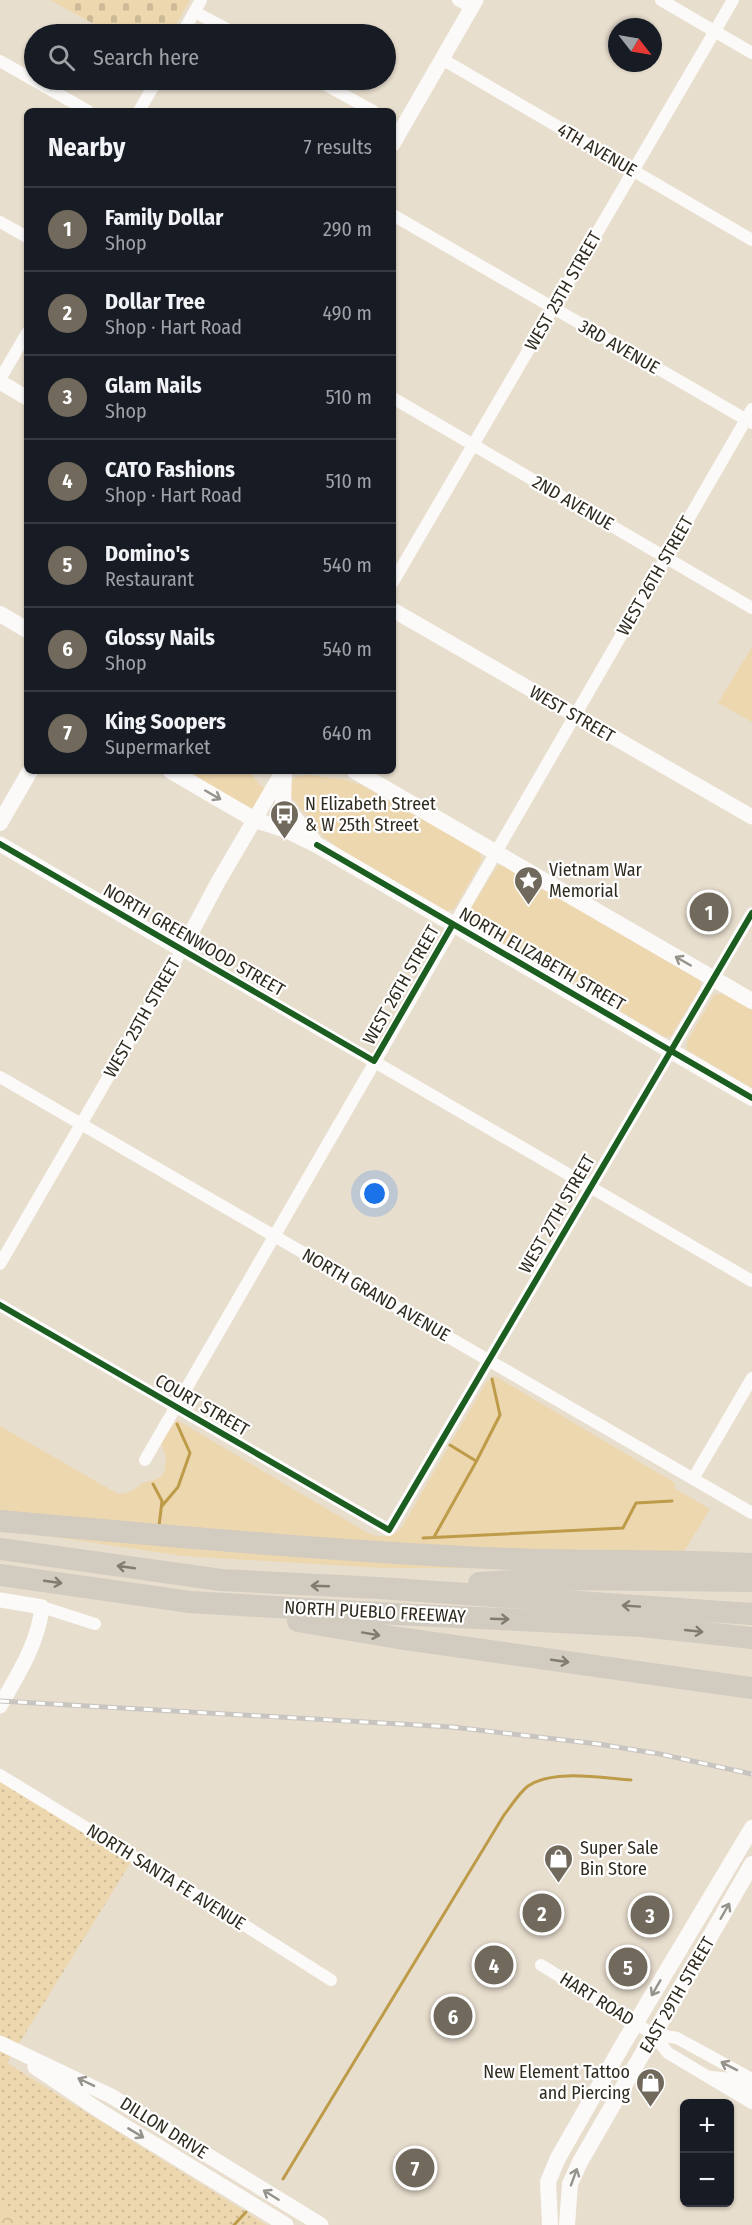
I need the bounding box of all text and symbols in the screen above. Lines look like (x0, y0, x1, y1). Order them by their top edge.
north arrow (608, 18, 662, 72)
search box (24, 24, 396, 90)
icon: search (45, 41, 78, 74)
text: Search here (93, 44, 199, 71)
street label: 4TH AVENUE (553, 118, 641, 182)
text: Nearby (48, 132, 125, 163)
text: 7 results (304, 135, 372, 159)
text: Family Dollar (105, 204, 223, 231)
text: 1 (63, 217, 72, 241)
text: 290 m (323, 217, 372, 241)
street label: WEST 25TH STREET (520, 227, 606, 354)
text: Shop (105, 231, 147, 255)
text: Dollar Tree (105, 288, 205, 315)
text: 2 (63, 301, 72, 325)
text: 490 m (322, 301, 372, 325)
text: Shop · Hart Road (105, 315, 242, 339)
street label: 3RD AVENUE (575, 315, 663, 379)
text: Glam Nails (105, 372, 202, 399)
text: 3 (63, 385, 72, 409)
text: 510 m (326, 385, 372, 409)
text: Shop (105, 399, 147, 423)
text: CATO Fashions (105, 456, 235, 483)
text: 4 (62, 469, 73, 493)
text: 510 m (326, 469, 372, 493)
street label: 2ND AVENUE (528, 471, 618, 535)
text: Shop · Hart Road (105, 483, 242, 507)
street label: WEST 26TH STREET (612, 512, 698, 640)
text: Domino's (105, 540, 190, 567)
text: 5 (63, 553, 72, 577)
text: 540 m (323, 553, 372, 577)
text: Restaurant (105, 567, 194, 591)
text: Glossy Nails (105, 624, 215, 651)
text: 6 (62, 637, 73, 661)
text: 540 m (323, 637, 372, 661)
text: Shop (105, 651, 147, 675)
street label: WEST STREET (525, 681, 619, 748)
text: King Soopers (105, 708, 226, 735)
text: 7 (63, 721, 72, 745)
text: 640 m (322, 721, 372, 745)
text: Supermarket (105, 735, 211, 759)
one-way arrow (204, 790, 221, 802)
place label: N Elizabeth Street & W 25th Street (305, 793, 436, 836)
bus stop icon: N Elizabeth Street & W 25th Street (268, 798, 300, 840)
place label: Vietnam War Memorial (549, 859, 643, 902)
place icon: Vietnam War Memorial (512, 864, 544, 906)
street label: NORTH GREENWOOD STREET (99, 879, 289, 1001)
pin: 1 (690, 890, 728, 934)
street label: NORTH ELIZABETH STREET (455, 902, 629, 1016)
street label: WEST 26TH STREET (358, 921, 444, 1049)
street label: WEST 25TH STREET (99, 954, 185, 1081)
one-way arrow (675, 955, 692, 967)
street label: WEST 27TH STREET (514, 1150, 600, 1277)
your location (360, 1179, 389, 1208)
street label: NORTH GRAND AVENUE (298, 1244, 454, 1346)
street label: COURT STREET (151, 1369, 253, 1441)
one-way arrow (117, 1561, 137, 1572)
one-way arrow (43, 1577, 62, 1588)
one-way arrow (311, 1580, 331, 1591)
street label: NORTH PUEBLO FREEWAY (284, 1596, 466, 1628)
one-way arrow (621, 1600, 641, 1611)
one-way arrow (489, 1613, 509, 1624)
one-way arrow (684, 1626, 704, 1637)
one-way arrow (361, 1629, 381, 1640)
one-way arrow (549, 1656, 569, 1667)
street label: NORTH SANTA FE AVENUE (83, 1819, 249, 1935)
place label: Super Sale Bin Store (580, 1837, 659, 1880)
shop icon: Super Sale Bin Store (543, 1842, 575, 1884)
pin: 2 (522, 1890, 562, 1936)
pin: 3 (630, 1892, 670, 1938)
one-way arrow (719, 1903, 731, 1920)
street label: EAST 29TH STREET (635, 1932, 720, 2057)
pin: 4 (474, 1942, 514, 1988)
pin: 5 (608, 1944, 648, 1990)
street label: HART ROAD (556, 1968, 638, 2030)
one-way arrow (650, 1979, 661, 1997)
pin: 6 (434, 1994, 472, 2038)
one-way arrow (720, 2059, 738, 2071)
place label: New Element Tattoo and Piercing (483, 2061, 631, 2104)
shop icon: New Element Tattoo and Piercing (635, 2066, 667, 2108)
one-way arrow (78, 2076, 96, 2088)
street label: DILLON DRIVE (116, 2092, 212, 2164)
map controls (680, 2099, 734, 2207)
button: + (680, 2099, 734, 2153)
one-way arrow (127, 2128, 144, 2140)
pin: 7 (396, 2146, 434, 2190)
button: − (680, 2153, 734, 2207)
one-way arrow (569, 2168, 580, 2186)
one-way arrow (263, 2188, 280, 2200)

